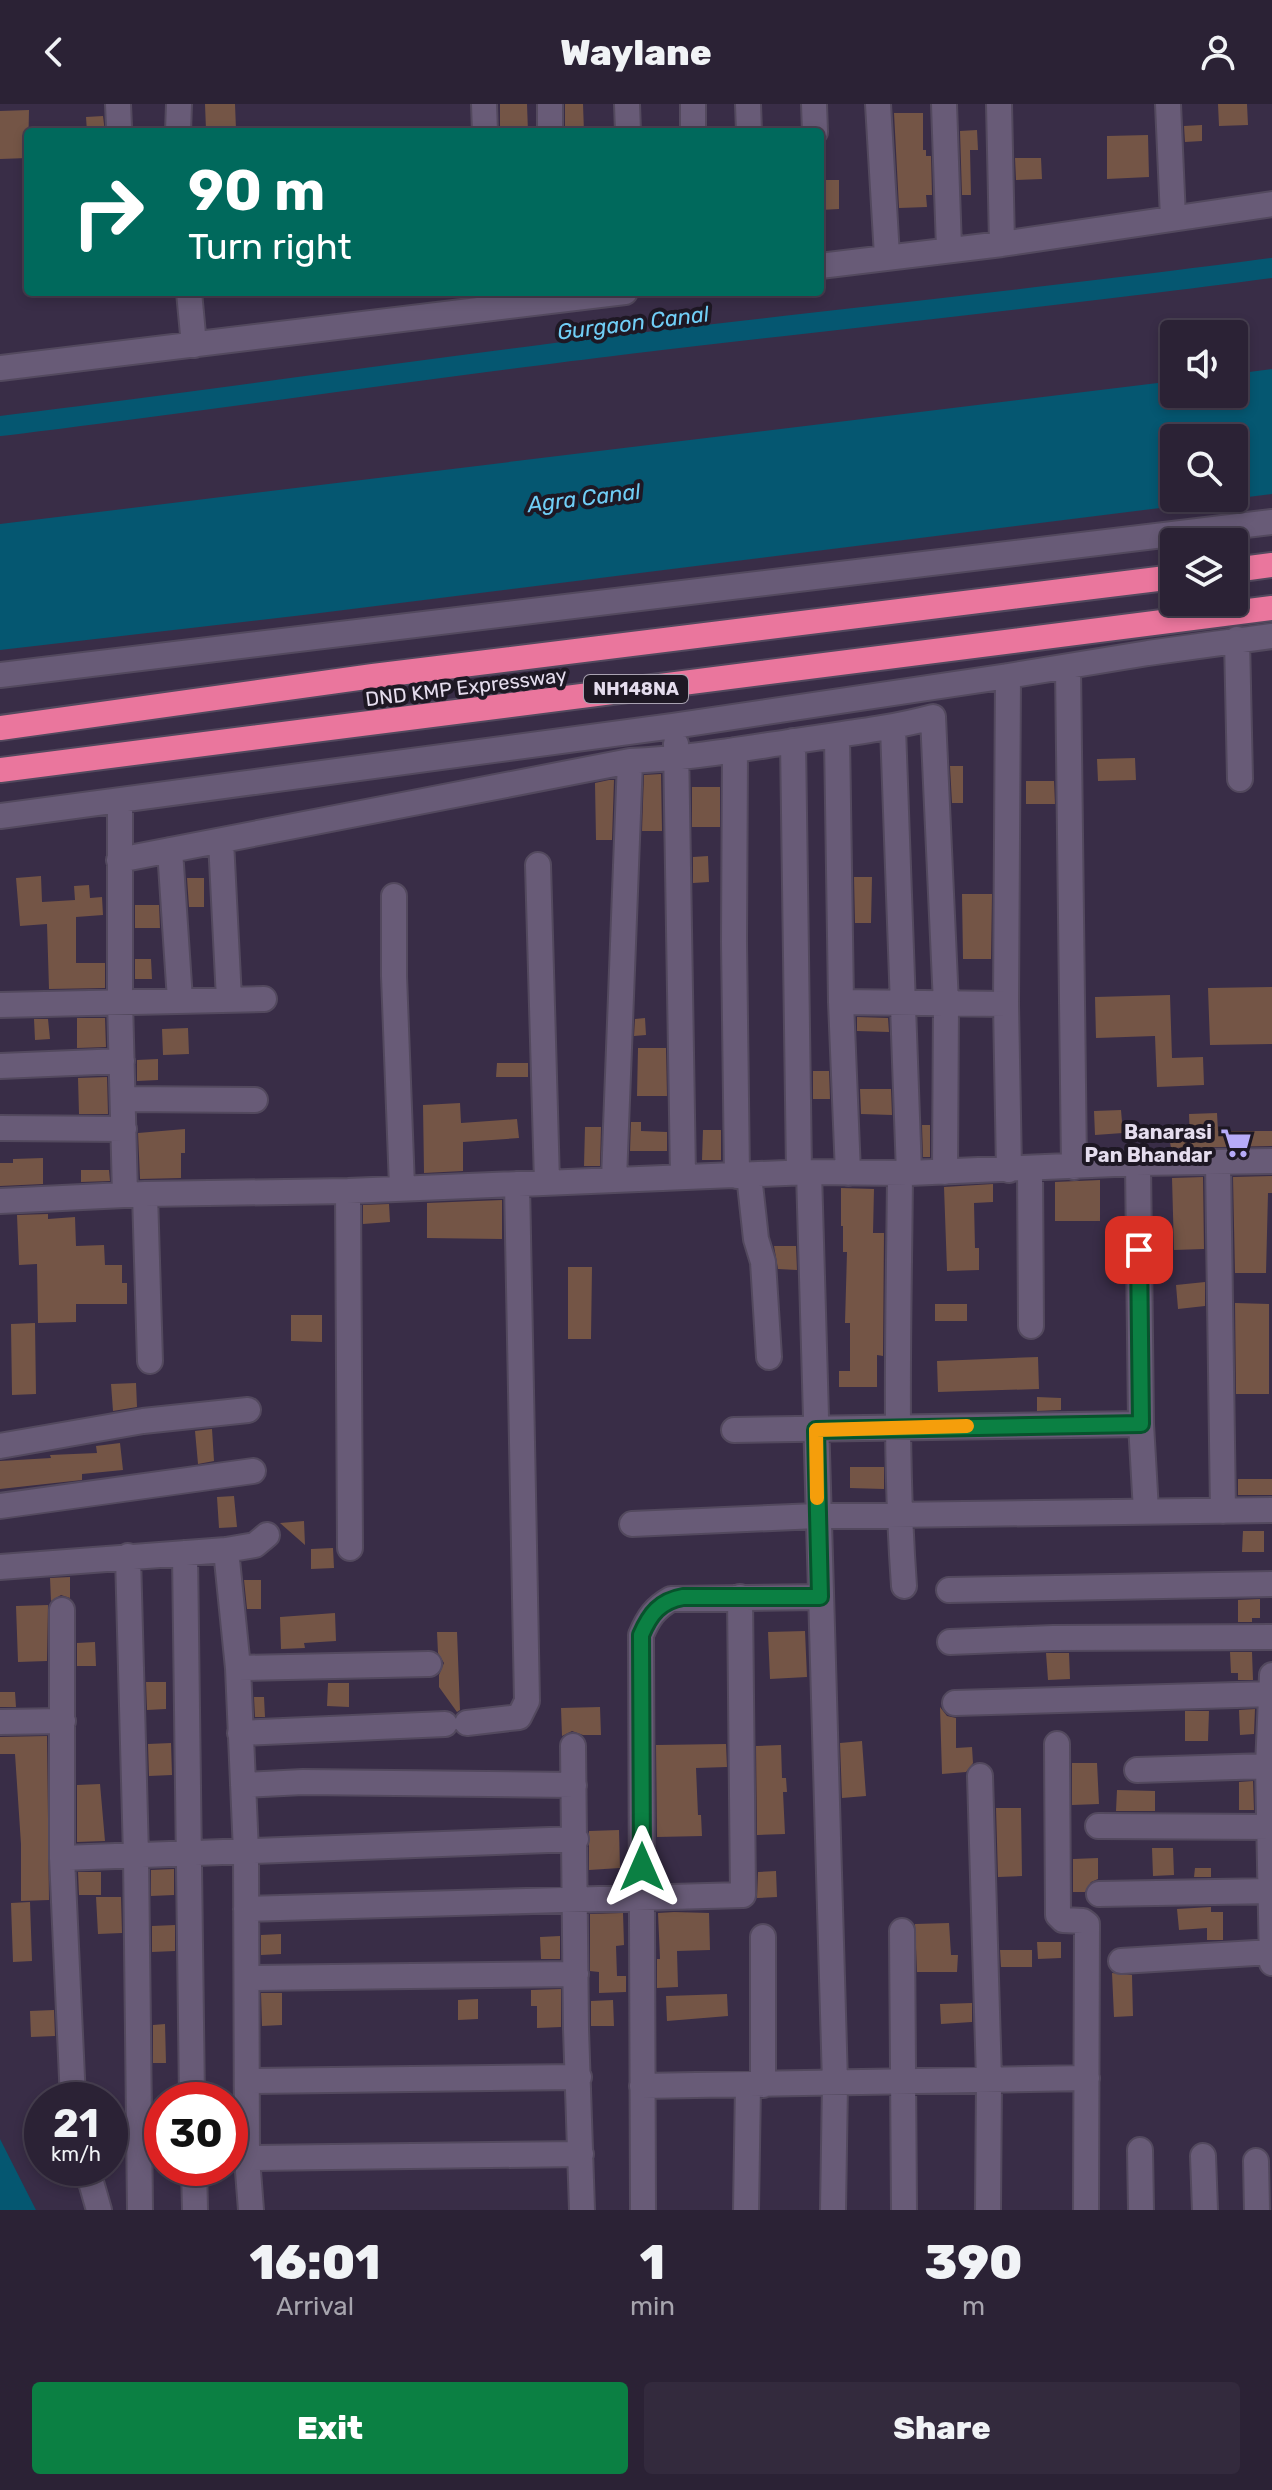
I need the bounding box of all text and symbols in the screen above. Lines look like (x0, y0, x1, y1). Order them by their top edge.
icon: back (32, 30, 76, 74)
icon: person (1196, 30, 1240, 74)
text: Waylane (560, 31, 712, 74)
text: 90 m (188, 158, 325, 224)
icon: right (56, 160, 160, 264)
text: Turn right (188, 225, 352, 268)
water label: Gurgaon Canal (555, 300, 711, 346)
map controls (1160, 320, 1248, 616)
button: sound (1160, 320, 1248, 408)
button: search (1160, 424, 1248, 512)
water label: Agra Canal (525, 478, 643, 518)
button: layers (1160, 528, 1248, 616)
street label: DND KMP Expressway (364, 663, 568, 711)
road number: NH148NA (584, 675, 688, 703)
place label: Banarasi Pan Bhandar (1085, 1120, 1212, 1167)
supermarket icon: Banarasi Pan Bhandar (1219, 1126, 1253, 1160)
pin (1105, 1216, 1173, 1284)
icon: arrive (1117, 1228, 1161, 1272)
position arrow (600, 1825, 684, 1909)
speed limit sign: 30 (144, 2082, 248, 2186)
text: 21 (53, 2100, 99, 2147)
text: km/h (51, 2142, 101, 2166)
text: 16:01 (249, 2234, 380, 2291)
text: 1 (640, 2234, 665, 2291)
text: 390 (924, 2234, 1023, 2291)
text: Arrival (276, 2291, 354, 2322)
text: min (630, 2291, 675, 2322)
text: m (962, 2291, 985, 2322)
button: Exit (32, 2382, 628, 2474)
button: Share (644, 2382, 1240, 2474)

